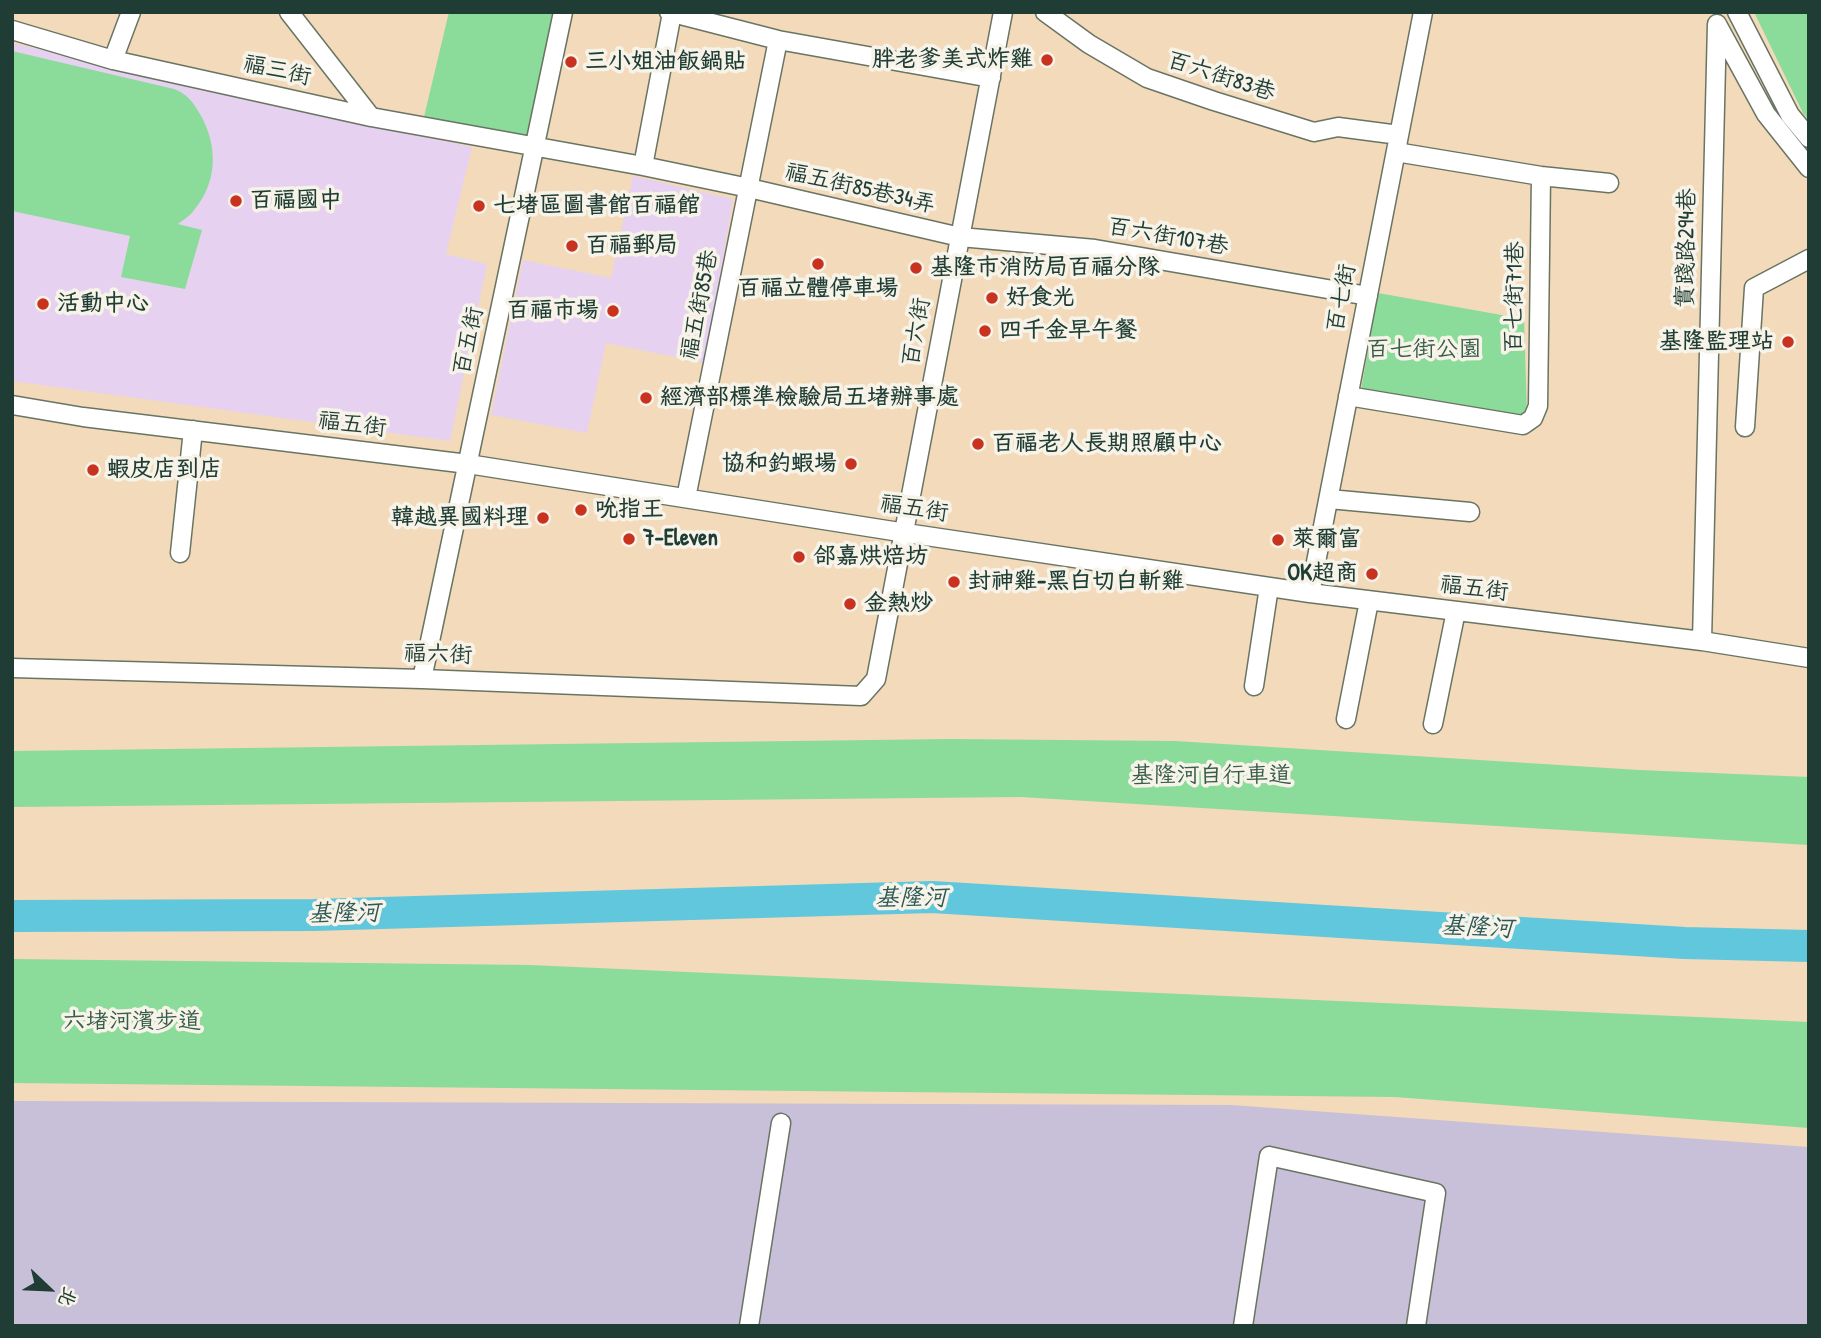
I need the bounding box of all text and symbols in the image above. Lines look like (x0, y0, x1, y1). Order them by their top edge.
place label: 胖老爹美式炸雞 (872, 46, 1033, 74)
street label: 百六街83巷 (1163, 47, 1279, 107)
place label: 三小姐油飯鍋貼 (585, 48, 746, 76)
street label: 福三街 (240, 50, 314, 92)
marker: 胖老爹美式炸雞 (1039, 52, 1055, 68)
marker: 三小姐油飯鍋貼 (563, 54, 579, 70)
street label: 福五街85巷34弄 (782, 158, 938, 220)
place label: 百福國中 (250, 187, 342, 215)
street label: 實踐路294巷 (1672, 188, 1702, 308)
place label: 七堵區圖書館百福館 (493, 192, 700, 220)
marker: 百福國中 (228, 193, 244, 209)
marker: 七堵區圖書館百福館 (471, 198, 487, 214)
street label: 百六街107巷 (1106, 213, 1230, 261)
place label: 百福郵局 (586, 232, 678, 260)
marker: 百福郵局 (564, 238, 580, 254)
street label: 百七街71巷 (1500, 241, 1530, 353)
street label: 福五街85巷 (676, 248, 724, 362)
place label: 基隆市消防局百福分隊 (930, 254, 1160, 282)
marker: 百福立體停車場 (810, 256, 826, 272)
marker: 基隆市消防局百福分隊 (908, 260, 924, 276)
street label: 百七街 (1322, 262, 1362, 334)
place label: 百福立體停車場 (738, 275, 898, 303)
place label: 好食光 (1006, 284, 1075, 312)
place label: 活動中心 (57, 290, 149, 318)
marker: 好食光 (984, 290, 1000, 306)
marker: 活動中心 (35, 296, 51, 312)
street label: 百六街 (897, 296, 937, 368)
place label: 百福市場 (507, 297, 599, 325)
marker: 百福市場 (605, 303, 621, 319)
street label: 百五街 (448, 304, 490, 378)
place label: 四千金早午餐 (999, 317, 1137, 345)
marker: 四千金早午餐 (977, 323, 993, 339)
place label: 基隆監理站 (1659, 328, 1774, 356)
marker: 基隆監理站 (1780, 334, 1796, 350)
park label: 百七街公園 (1367, 336, 1481, 364)
place label: 經濟部標準檢驗局五堵辦事處 (660, 384, 959, 412)
marker: 經濟部標準檢驗局五堵辦事處 (638, 390, 654, 406)
street label: 福五街 (316, 407, 388, 443)
place label: 百福老人長期照顧中心 (992, 430, 1222, 458)
marker: 百福老人長期照顧中心 (970, 436, 986, 452)
place label: 協和釣蝦場 (722, 450, 837, 478)
place label: 蝦皮店到店 (107, 456, 222, 484)
marker: 協和釣蝦場 (843, 456, 859, 472)
marker: 蝦皮店到店 (85, 462, 101, 478)
street label: 福五街 (878, 490, 950, 528)
place label: 吮指王 (595, 496, 664, 524)
marker: 吮指王 (573, 502, 589, 518)
place label: 韓越異國料理 (391, 504, 529, 532)
marker: 韓越異國料理 (535, 510, 551, 526)
place label: 7-Eleven (643, 525, 718, 553)
place label: 萊爾富 (1292, 526, 1361, 554)
marker: 7-Eleven (621, 531, 637, 547)
marker: 萊爾富 (1270, 532, 1286, 548)
place label: 郃嘉烘焙坊 (813, 543, 928, 571)
marker: 郃嘉烘焙坊 (791, 549, 807, 565)
place label: OK超商 (1287, 560, 1358, 588)
marker: OK超商 (1364, 566, 1380, 582)
place label: 封神雞-黑白切白斬雞 (968, 568, 1184, 596)
street label: 福五街 (1438, 571, 1510, 607)
marker: 封神雞-黑白切白斬雞 (946, 574, 962, 590)
place label: 金熱炒 (864, 590, 933, 618)
marker: 金熱炒 (842, 596, 858, 612)
street label: 福六街 (403, 640, 473, 670)
park label: 基隆河自行車道 (1131, 762, 1291, 790)
water label: 基隆河 (875, 885, 947, 913)
water label: 基隆河 (308, 899, 380, 929)
water label: 基隆河 (1440, 912, 1514, 944)
park label: 六堵河濱步道 (63, 1008, 201, 1036)
north arrow (14, 1254, 84, 1324)
text: 北 (53, 1283, 84, 1311)

